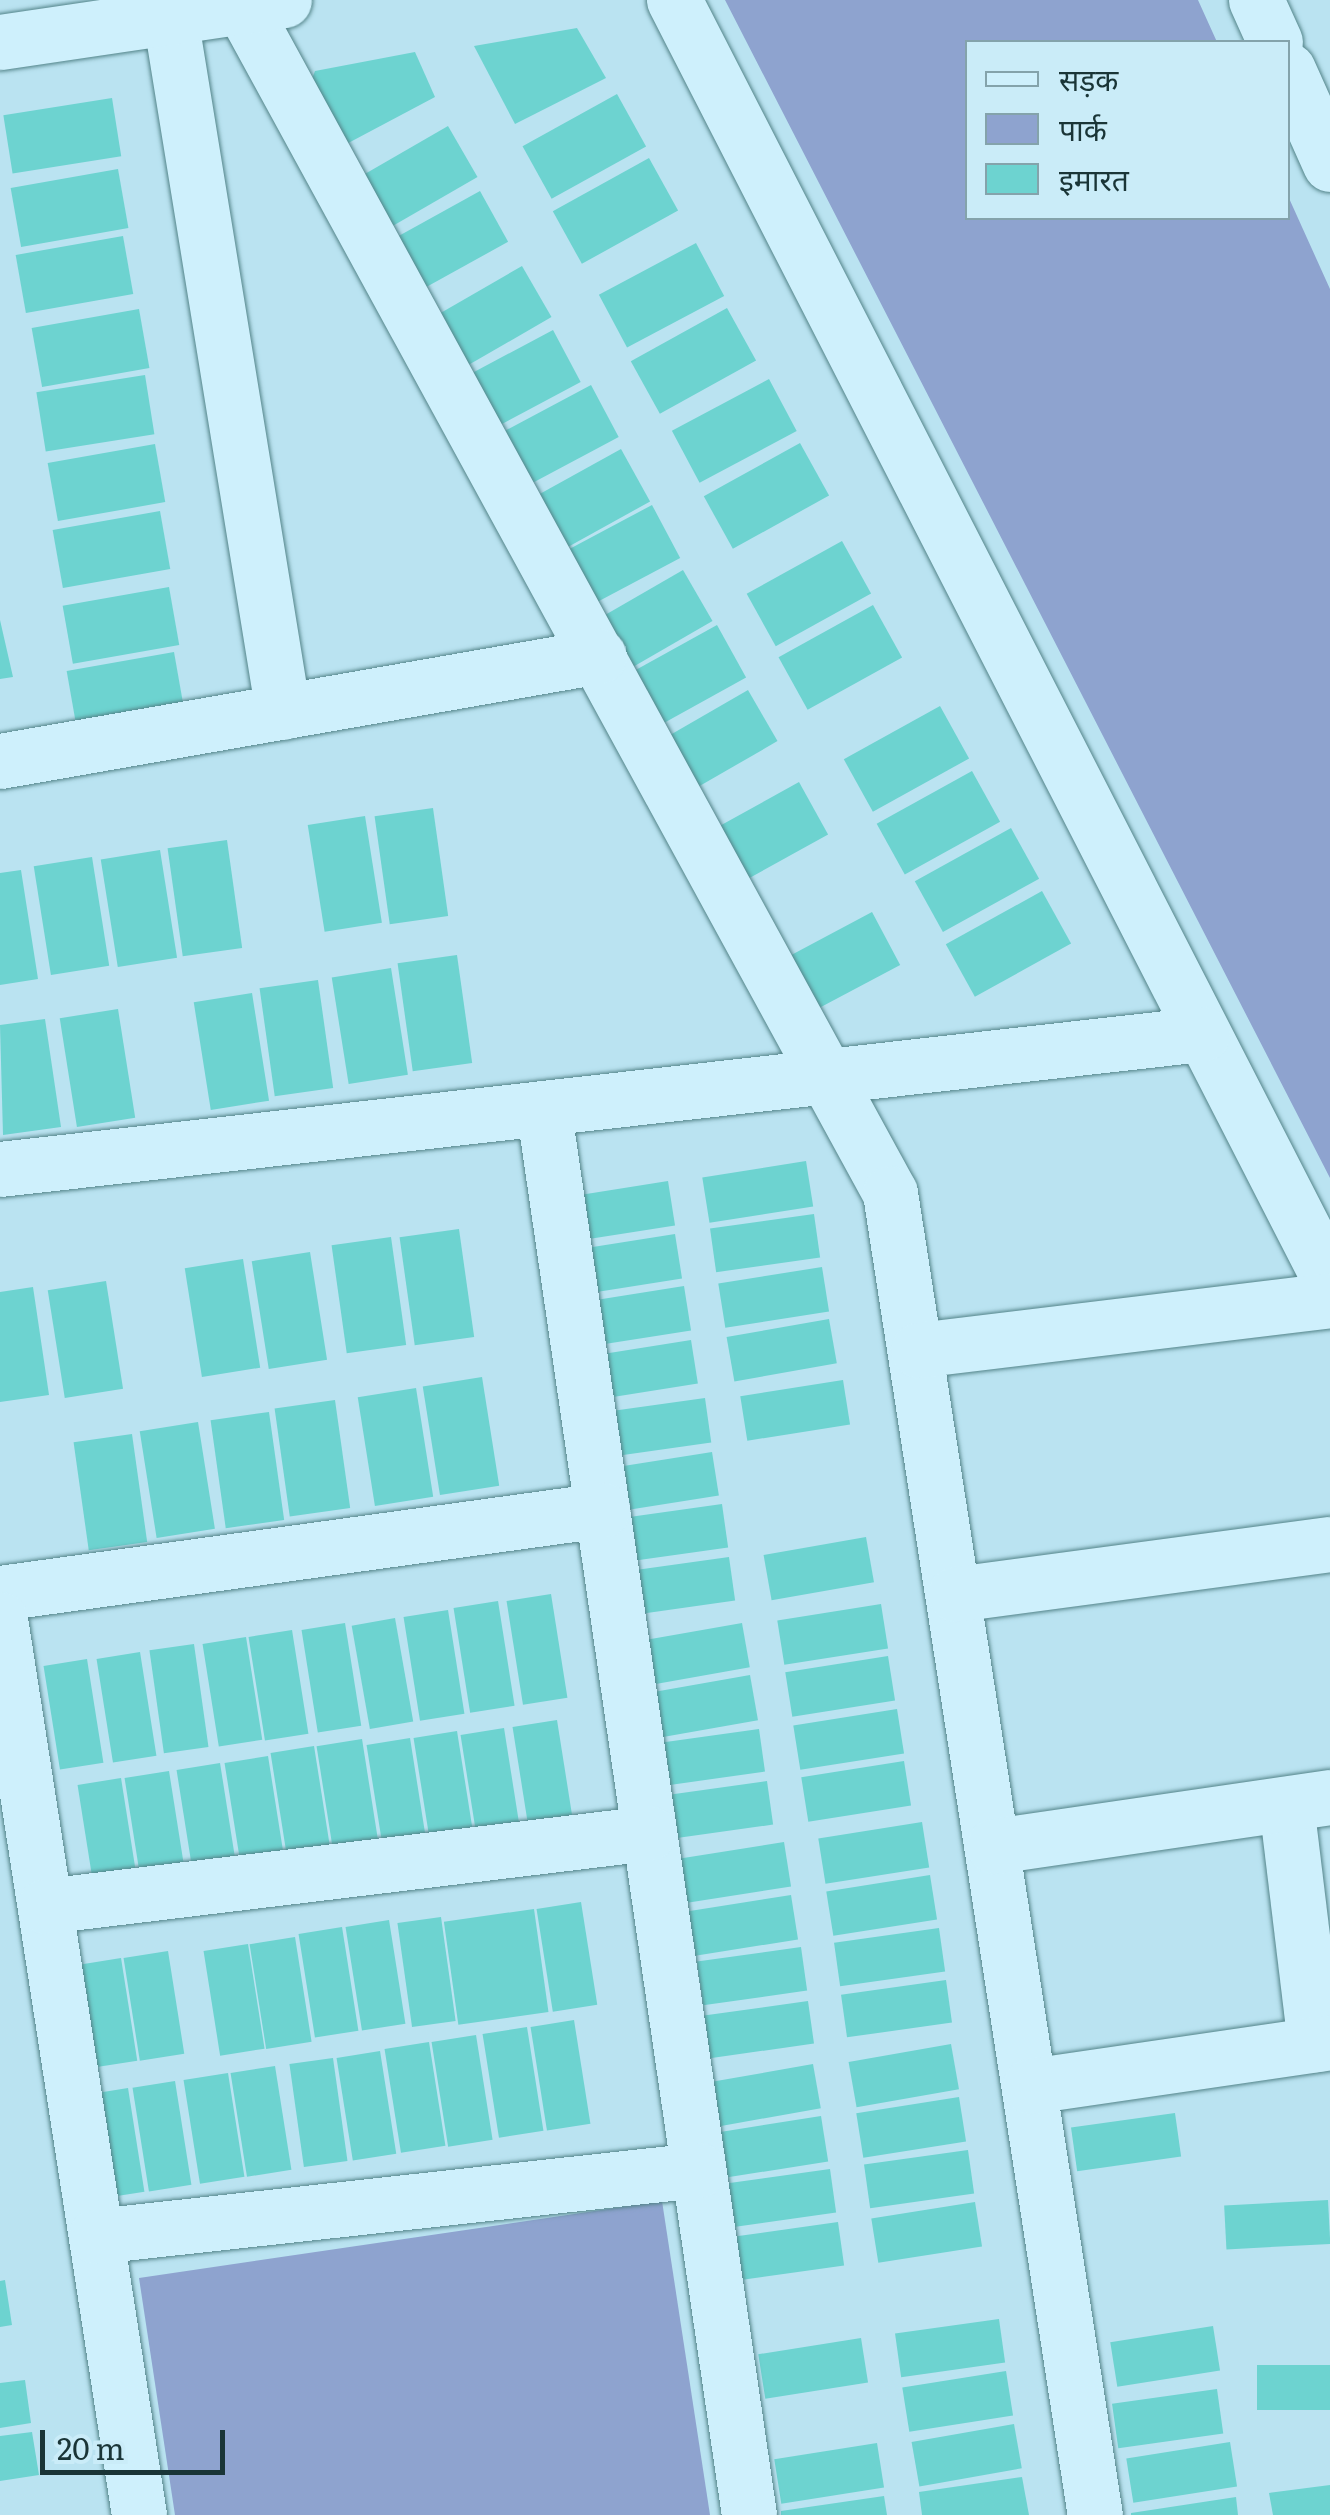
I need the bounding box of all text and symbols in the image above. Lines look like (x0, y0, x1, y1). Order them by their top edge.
legend (965, 40, 1290, 220)
text: सड़क (1059, 56, 1118, 100)
text: पार्क (1059, 106, 1107, 150)
text: इमारत (1059, 156, 1129, 200)
scale bar (45, 2410, 230, 2472)
text: 20 m (57, 2425, 125, 2469)

